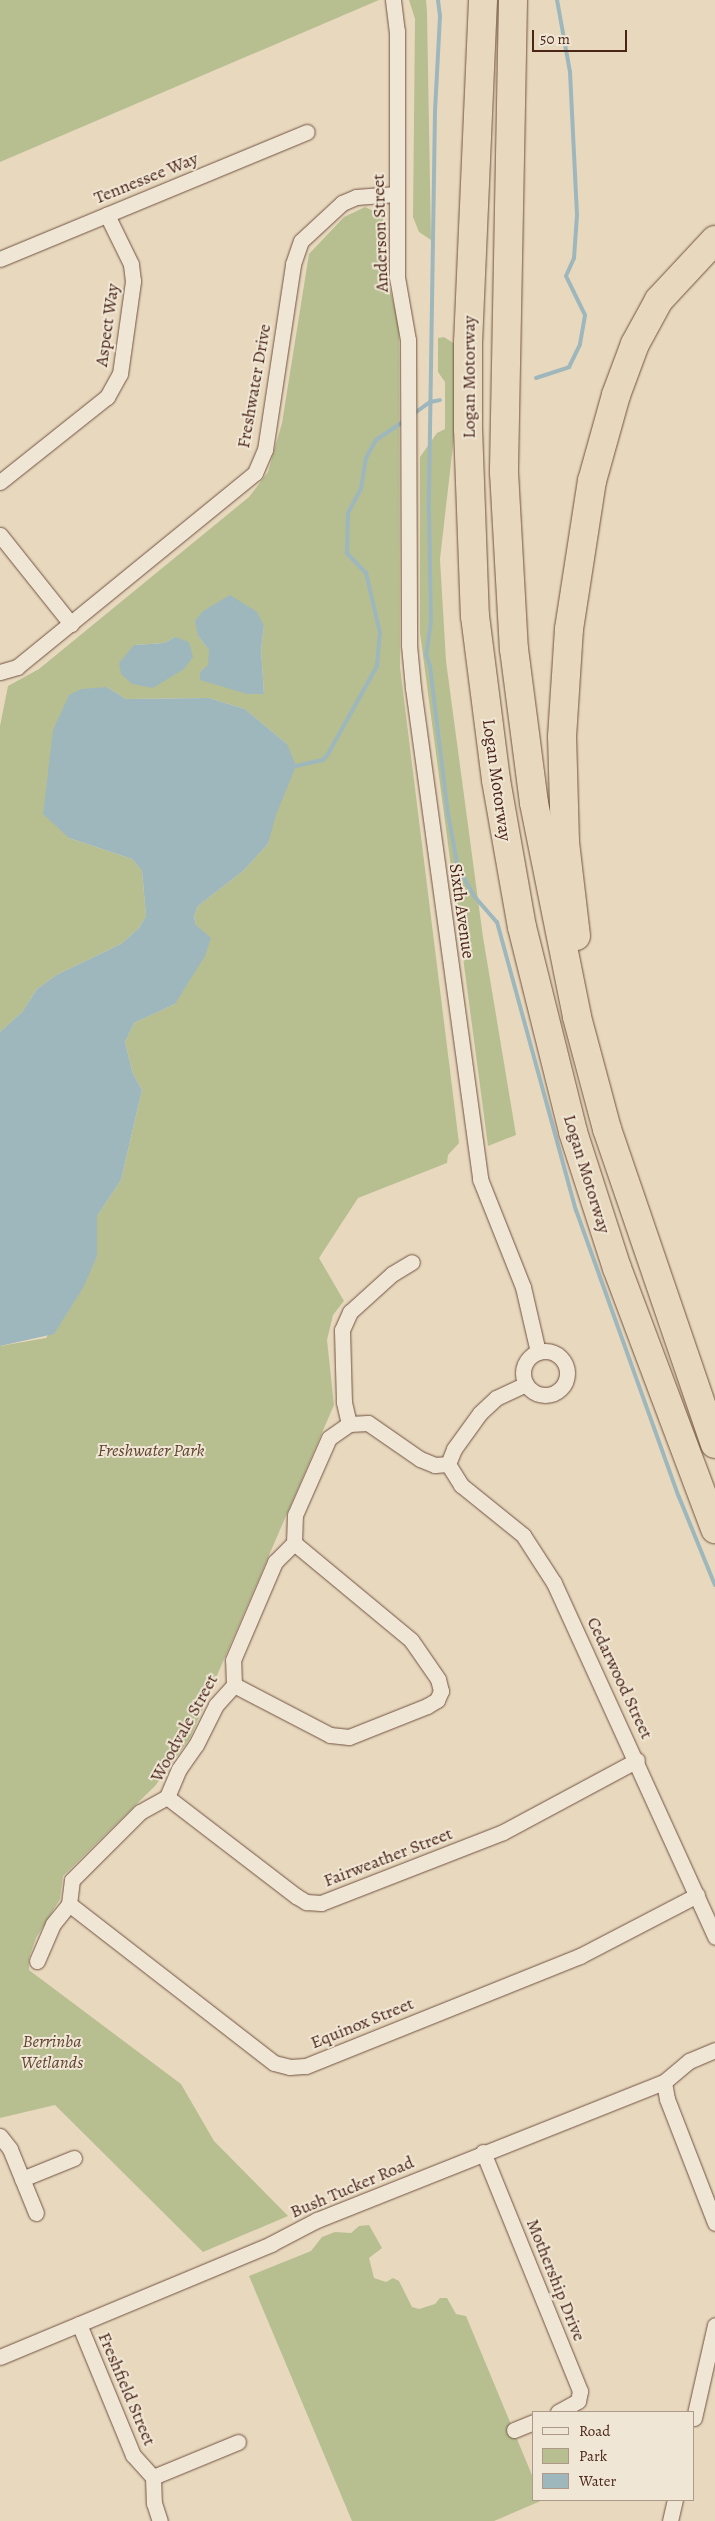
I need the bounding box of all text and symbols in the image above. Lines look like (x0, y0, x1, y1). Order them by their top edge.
scale bar (535, 20, 630, 52)
text: 50 m (540, 29, 570, 49)
street label: Tennessee Way (91, 147, 201, 209)
street label: Anderson Street (367, 173, 393, 293)
street label: Aspect Way (90, 282, 124, 368)
street label: Logan Motorway (458, 315, 480, 439)
street label: Freshwater Drive (232, 322, 276, 450)
street label: Logan Motorway (478, 718, 516, 842)
street label: Sixth Avenue (445, 862, 479, 960)
street label: Logan Motorway (559, 1112, 615, 1236)
park label: Freshwater Park (97, 1439, 205, 1461)
street label: Cedarwood Street (582, 1614, 658, 1742)
street label: Woodvale Street (146, 1671, 222, 1785)
street label: Fairweather Street (321, 1823, 455, 1891)
street label: Equinox Street (307, 1993, 417, 2053)
park label: Berrinba Wetlands (21, 2031, 83, 2074)
street label: Bush Tucker Road (287, 2151, 417, 2223)
street label: Mothership Drive (522, 2216, 590, 2344)
street label: Freshfield Street (93, 2329, 161, 2449)
legend (532, 2411, 695, 2501)
text: Road (579, 2421, 610, 2441)
text: Park (579, 2446, 607, 2466)
text: Water (579, 2471, 616, 2491)

